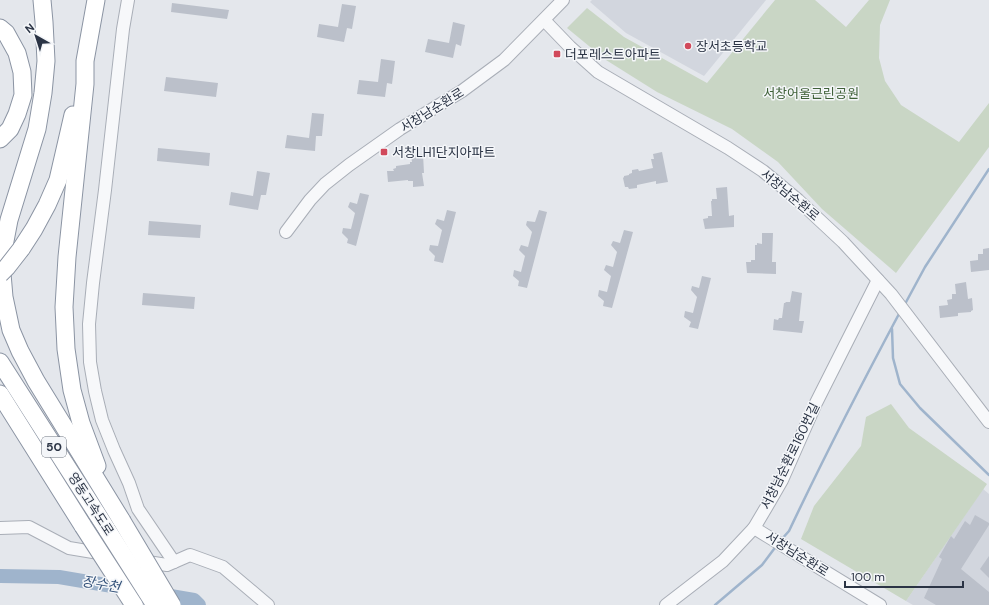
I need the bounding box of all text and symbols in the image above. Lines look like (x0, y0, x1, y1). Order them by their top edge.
north arrow (16, 16, 56, 56)
text: N (22, 20, 37, 36)
place label: 장서초등학교 (696, 38, 768, 55)
marker: 장서초등학교 (683, 41, 693, 51)
place label: 더포레스트아파트 (565, 46, 661, 63)
marker: 더포레스트아파트 (552, 49, 562, 59)
street label: 서창남순환로 (397, 84, 467, 136)
park label: 서창어울근린공원 (763, 85, 859, 102)
place label: 서창LH1단지아파트 (392, 144, 496, 161)
marker: 서창LH1단지아파트 (379, 147, 389, 157)
street label: 서창남순환로 (757, 165, 823, 225)
street label: 서창남순환로160번길 (757, 400, 823, 512)
road number: 50 (42, 437, 66, 457)
street label: 영동고속도로 (64, 469, 118, 539)
street label: 서창남순환로 (762, 528, 832, 580)
scale bar (845, 563, 963, 589)
text: 100 m (851, 569, 885, 585)
water label: 장수천 (80, 572, 123, 596)

